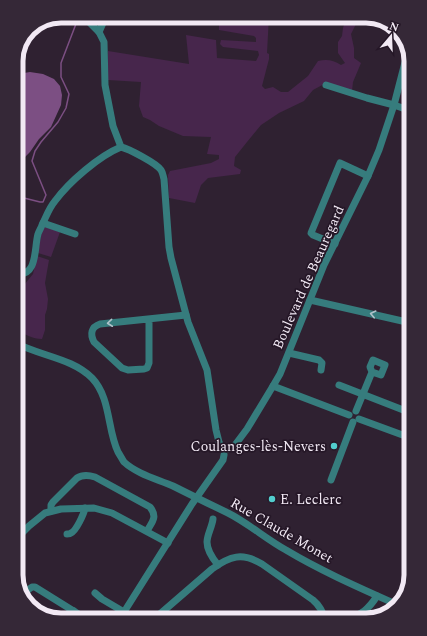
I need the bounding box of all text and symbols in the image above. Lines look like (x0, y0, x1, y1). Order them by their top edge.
north arrow (371, 16, 411, 56)
text: N (387, 18, 401, 37)
street label: Boulevard de Beauregard (267, 202, 350, 352)
one-way arrow (370, 311, 376, 319)
one-way arrow (107, 319, 113, 328)
place label: Coulanges-lès-Nevers (191, 436, 326, 457)
marker: Coulanges-lès-Nevers (329, 441, 339, 451)
place label: E. Leclerc (280, 489, 342, 510)
street label: Rue Claude Monet (227, 493, 337, 568)
marker: E. Leclerc (267, 494, 277, 504)

